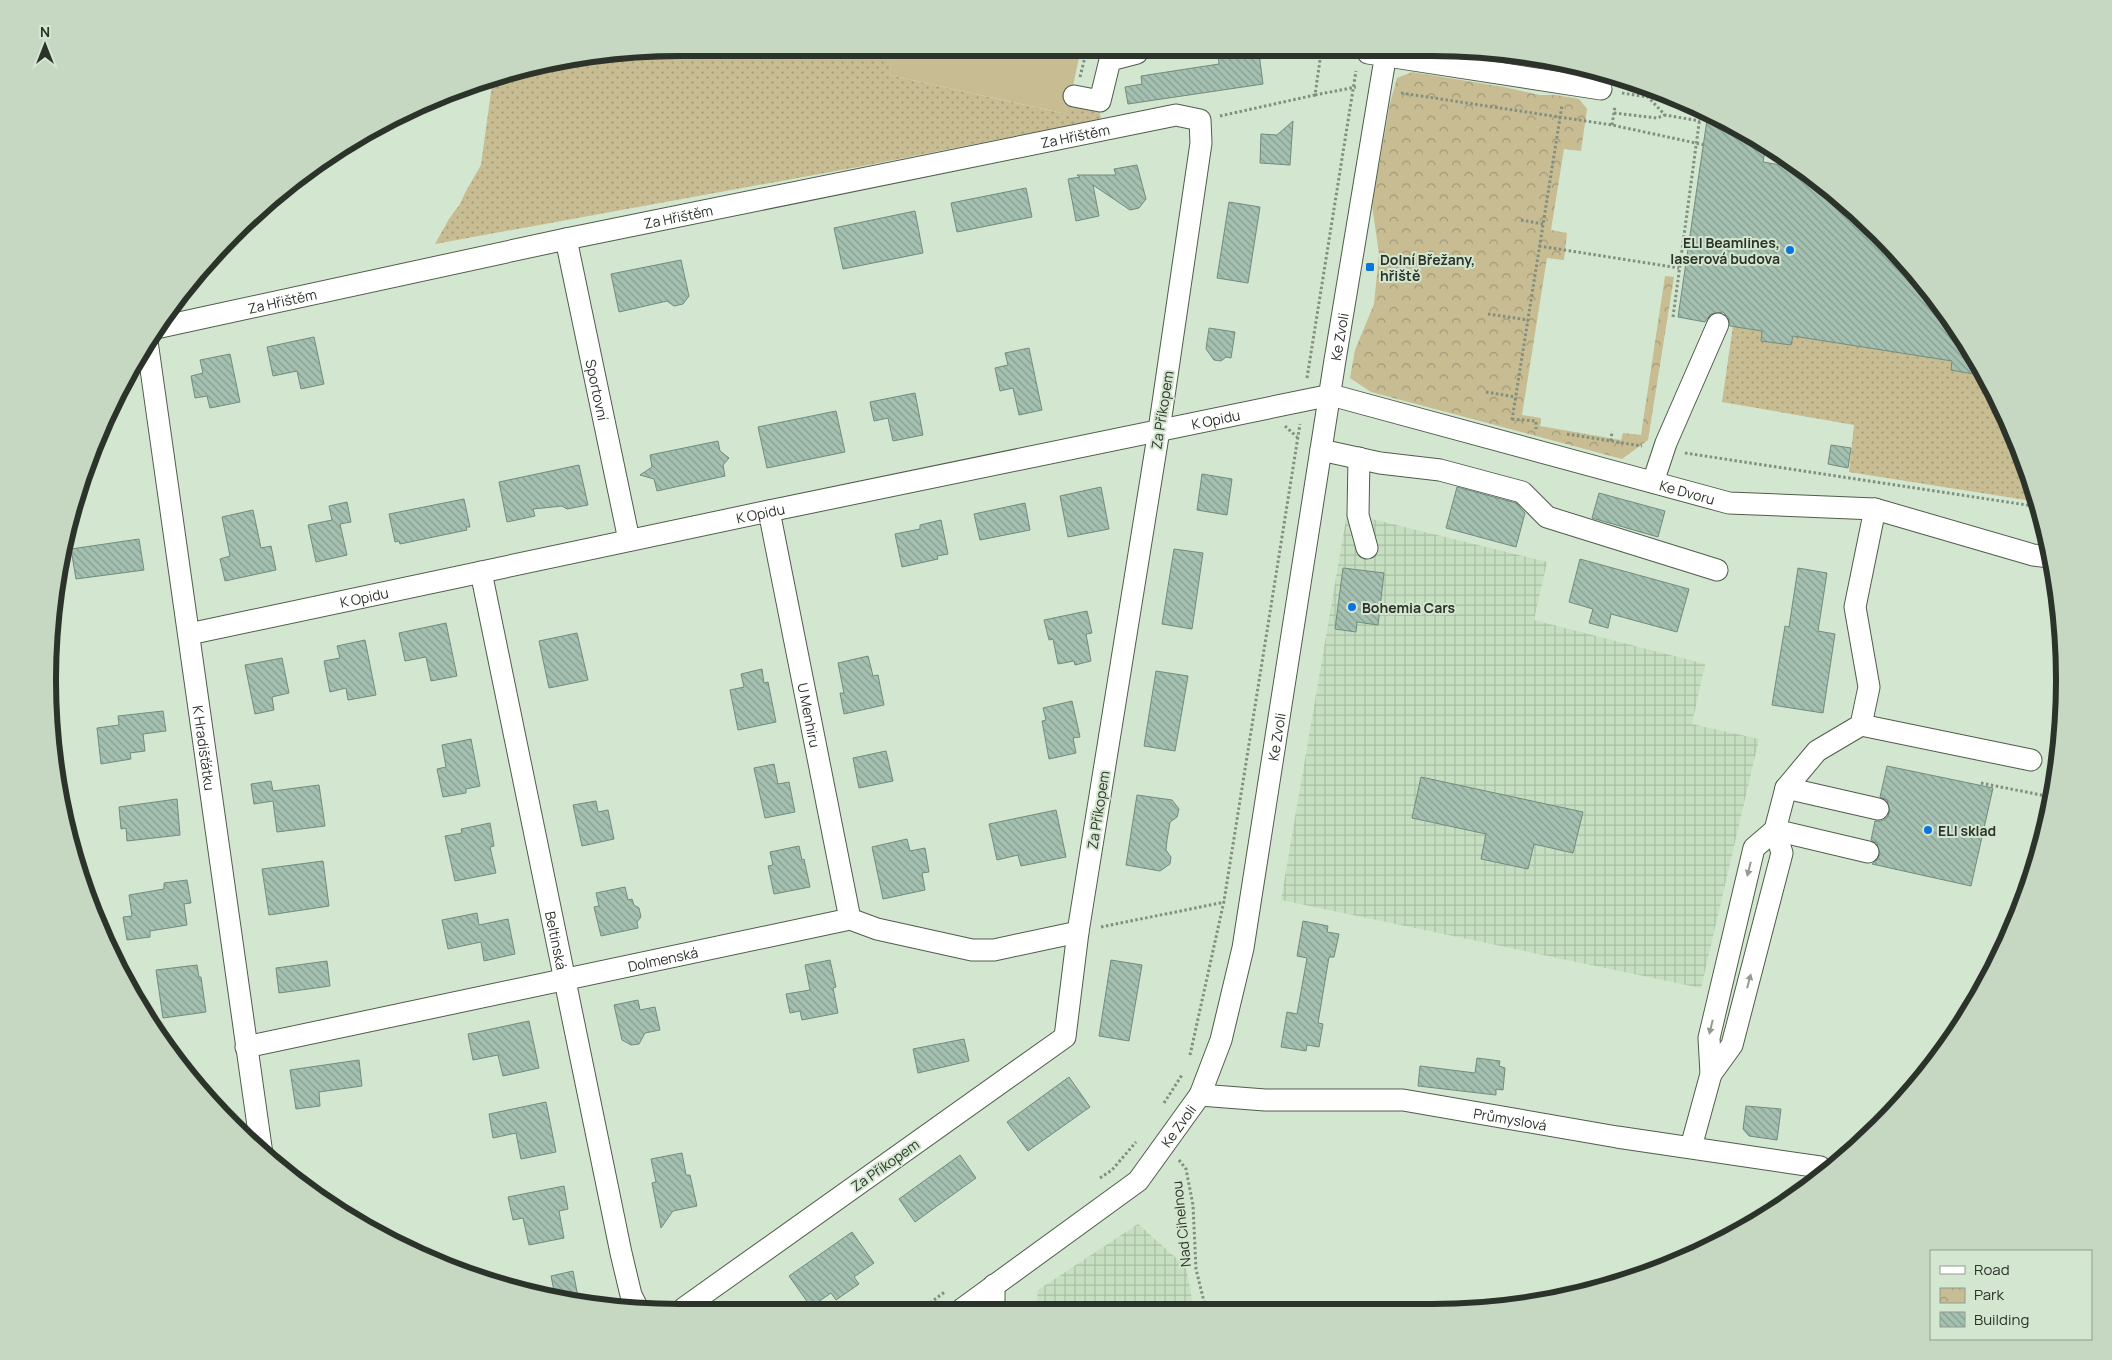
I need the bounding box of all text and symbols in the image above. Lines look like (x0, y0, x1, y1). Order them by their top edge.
north arrow (20, 20, 70, 70)
text: N (40, 22, 50, 41)
street label: Za Hřištěm (1039, 119, 1111, 152)
street label: Za Hřištěm (642, 200, 714, 232)
place label: ELI Beamlines, laserová budova (1670, 233, 1780, 268)
marker: ELI Beamlines, laserová budova (1784, 244, 1796, 256)
place label: Dolní Břežany, hřiště (1380, 250, 1475, 285)
marker: Dolní Břežany, hřiště (1364, 261, 1376, 273)
street label: Za Hřištěm (246, 284, 318, 317)
street label: Ke Zvoli (1326, 311, 1352, 362)
street label: Sportovní (582, 357, 613, 422)
street label: Za Příkopem (1146, 369, 1178, 451)
street label: K Opidu (1190, 405, 1242, 433)
street label: Ke Dvoru (1658, 475, 1717, 508)
street label: K Opidu (734, 499, 786, 527)
street label: K Opidu (338, 582, 390, 611)
place label: Bohemia Cars (1362, 598, 1456, 617)
marker: Bohemia Cars (1346, 601, 1358, 613)
street label: U Menhiru (794, 681, 825, 749)
street label: K Hradišťátku (189, 704, 220, 792)
street label: Ke Zvoli (1263, 711, 1289, 762)
street label: Za Příkopem (1082, 769, 1114, 851)
place label: ELI sklad (1938, 821, 1996, 840)
marker: ELI sklad (1922, 824, 1934, 836)
one-way arrow (1745, 861, 1753, 876)
street label: Beltinská (541, 909, 572, 971)
street label: Dolmenská (626, 942, 700, 975)
one-way arrow (1745, 974, 1753, 989)
one-way arrow (1707, 1019, 1715, 1034)
street label: Ke Zvoli (1156, 1100, 1200, 1151)
street label: Průmyslová (1472, 1103, 1548, 1134)
street label: Za Příkopem (847, 1134, 923, 1195)
street label: Nad Cihelnou (1167, 1180, 1195, 1268)
legend (1930, 1250, 2092, 1340)
text: Road (1974, 1259, 2010, 1280)
text: Park (1974, 1284, 2004, 1305)
text: Building (1974, 1309, 2029, 1330)

